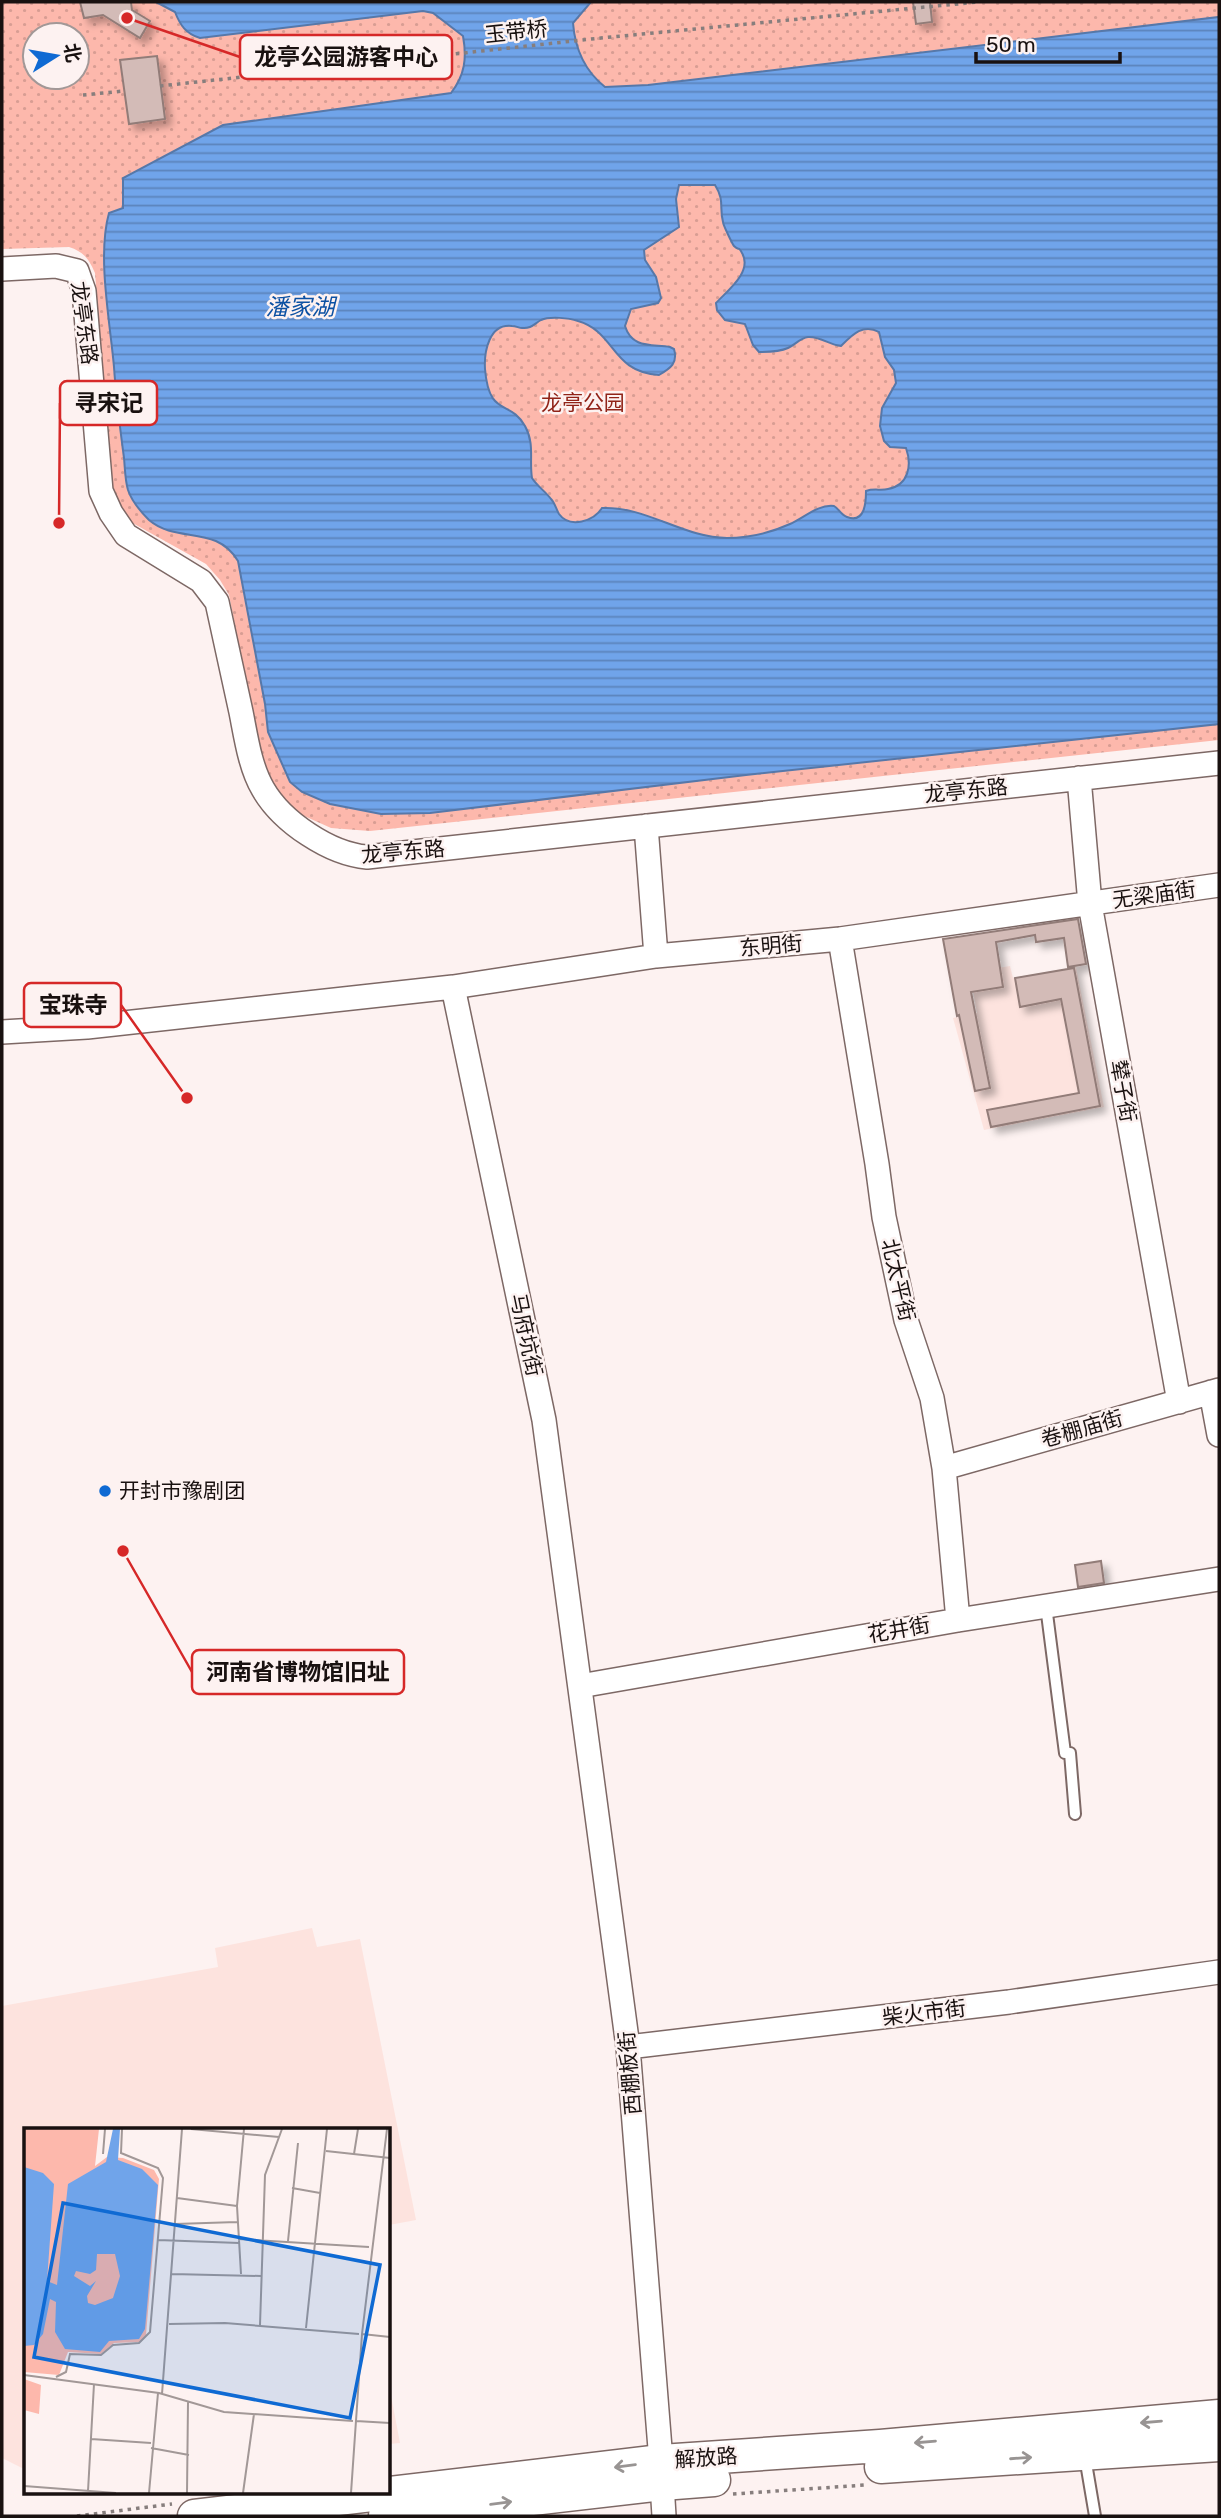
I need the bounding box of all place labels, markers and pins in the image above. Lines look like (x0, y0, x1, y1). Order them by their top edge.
callout: 龙亭公园游客中心 (240, 35, 452, 79)
callout: 寻宋记 (60, 381, 157, 425)
callout: 宝珠寺 (24, 983, 121, 1027)
place label: 开封市豫剧团 (119, 1478, 245, 1503)
marker: 开封市豫剧团 (97, 1483, 113, 1499)
callout: 河南省博物馆旧址 (192, 1650, 404, 1694)

